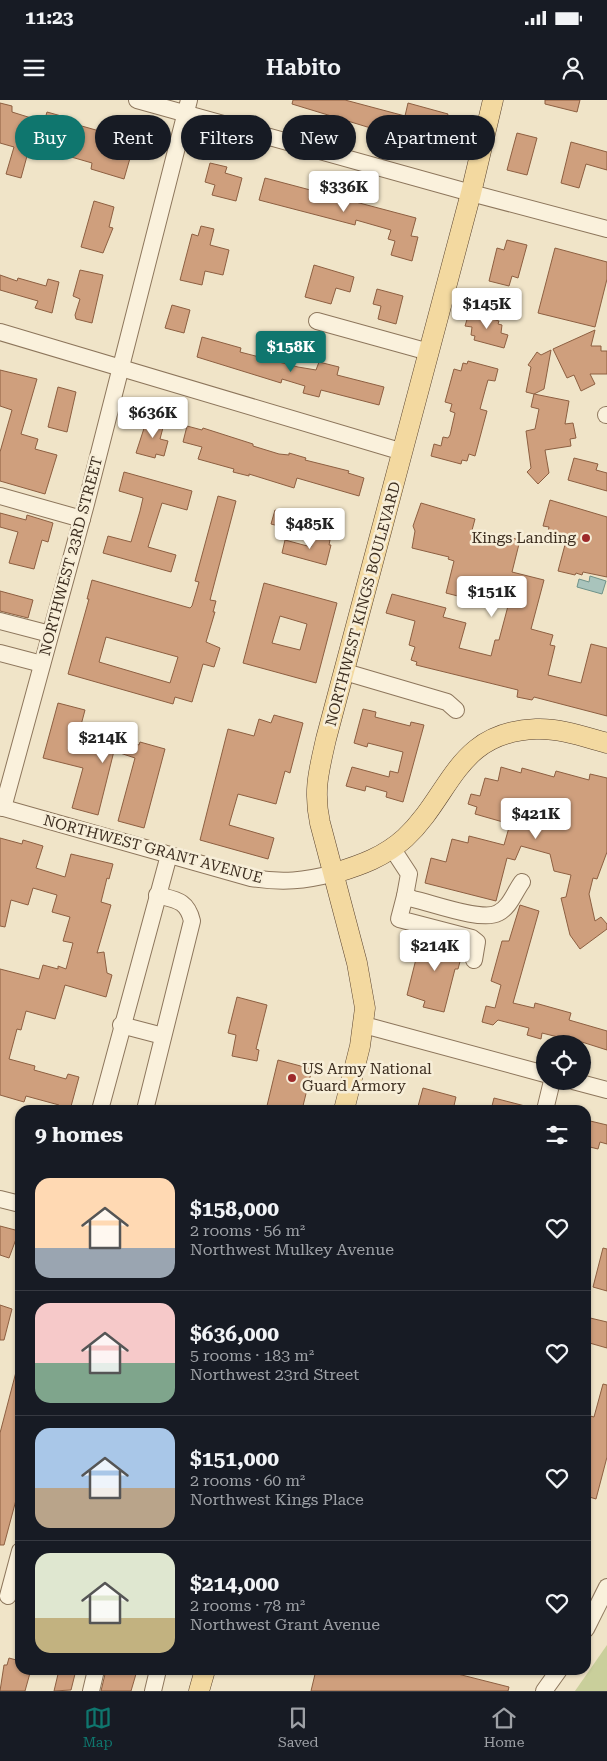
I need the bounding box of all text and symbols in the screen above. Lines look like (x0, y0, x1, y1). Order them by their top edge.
text: 11:23 (25, 6, 74, 29)
icon: menu (20, 54, 48, 82)
icon: person (559, 54, 587, 82)
text: Habito (266, 55, 341, 80)
chip: Buy (15, 115, 85, 160)
chip: Rent (95, 115, 171, 160)
chip: Filters (181, 115, 272, 160)
chip: New (282, 115, 356, 160)
chip: Apartment (366, 115, 495, 160)
pin: $336K (309, 170, 379, 213)
text: $336K (320, 177, 368, 196)
pin: $145K (452, 288, 522, 330)
text: $145K (463, 294, 511, 313)
pin: $158K (256, 330, 326, 373)
text: $158K (267, 337, 315, 356)
pin: $636K (118, 396, 188, 439)
text: $636K (129, 403, 177, 422)
street label: NORTHWEST 23RD STREET (36, 454, 106, 658)
street label: NORTHWEST KINGS BOULEVARD (322, 480, 404, 728)
pin: $485K (275, 508, 345, 550)
text: $485K (286, 514, 334, 533)
place label: Kings Landing (471, 529, 576, 547)
marker: Kings Landing (580, 532, 592, 544)
pin: $151K (457, 576, 527, 618)
text: $151K (468, 582, 516, 601)
pin: $214K (68, 722, 138, 764)
text: $214K (79, 728, 127, 747)
pin: $421K (501, 798, 571, 840)
text: $421K (512, 804, 560, 823)
street label: NORTHWEST GRANT AVENUE (41, 811, 265, 887)
pin: $214K (400, 930, 470, 972)
text: $214K (411, 936, 459, 955)
map controls (536, 1035, 591, 1090)
button: locate (536, 1035, 591, 1090)
place label: US Army National Guard Armory (302, 1060, 432, 1095)
marker: US Army National Guard Armory (286, 1072, 298, 1084)
icon: filters (543, 1121, 571, 1149)
text: 9 homes (35, 1123, 123, 1147)
text: $158,000 (190, 1197, 279, 1221)
icon: home (75, 1198, 135, 1258)
icon: heart (543, 1214, 571, 1242)
text: 2 rooms · 56 m² (190, 1221, 305, 1240)
text: Northwest Mulkey Avenue (190, 1240, 394, 1259)
text: $636,000 (190, 1322, 279, 1346)
icon: home (75, 1323, 135, 1383)
icon: heart (543, 1339, 571, 1367)
text: 5 rooms · 183 m² (190, 1346, 314, 1365)
text: Northwest 23rd Street (190, 1365, 359, 1384)
text: $151,000 (190, 1447, 279, 1471)
icon: home (75, 1448, 135, 1508)
icon: heart (543, 1464, 571, 1492)
text: 2 rooms · 60 m² (190, 1471, 305, 1490)
text: Northwest Kings Place (190, 1490, 364, 1509)
text: $214,000 (190, 1572, 279, 1596)
icon: home (75, 1573, 135, 1633)
icon: heart (543, 1589, 571, 1617)
text: 2 rooms · 78 m² (190, 1596, 305, 1615)
text: Northwest Grant Avenue (190, 1615, 380, 1634)
tab: Map (83, 1704, 113, 1750)
tab: Saved (278, 1704, 318, 1750)
tab: Home (484, 1704, 524, 1750)

